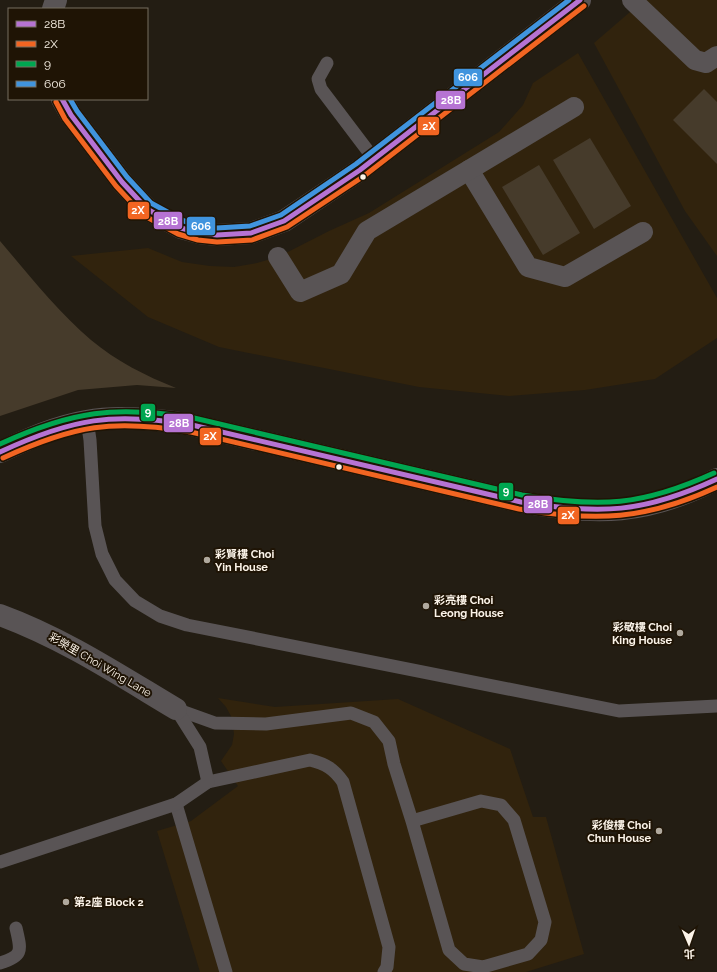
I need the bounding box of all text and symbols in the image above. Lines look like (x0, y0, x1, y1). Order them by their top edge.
legend (8, 8, 148, 100)
text: 28B (44, 17, 65, 31)
text: 2X (44, 37, 58, 51)
text: 9 (44, 57, 51, 71)
line badge: 606 (453, 68, 483, 87)
text: 606 (458, 71, 478, 84)
text: 606 (44, 77, 66, 91)
line badge: 28B (435, 90, 466, 110)
text: 28B (441, 94, 462, 107)
line badge: 2X (417, 116, 440, 136)
text: 2X (422, 120, 437, 133)
unlabelled marker (358, 172, 368, 182)
line badge: 2X (127, 201, 150, 220)
text: 2X (131, 204, 146, 217)
line badge: 28B (153, 211, 183, 230)
text: 28B (158, 215, 179, 228)
line badge: 606 (186, 216, 216, 236)
text: 606 (191, 220, 211, 233)
line badge: 9 (140, 403, 156, 422)
text: 9 (145, 406, 152, 419)
line badge: 28B (163, 413, 194, 433)
text: 28B (169, 417, 190, 430)
line badge: 2X (199, 427, 222, 446)
text: 2X (203, 430, 218, 443)
unlabelled marker (334, 462, 344, 472)
line badge: 9 (498, 482, 514, 501)
text: 9 (503, 485, 510, 498)
line badge: 28B (523, 495, 553, 514)
text: 28B (528, 498, 549, 511)
line badge: 2X (557, 506, 580, 525)
text: 2X (561, 509, 576, 522)
place label: 彩賢樓 Choi Yin House (215, 548, 274, 574)
marker: 彩賢樓 Choi Yin House (202, 555, 212, 565)
place label: 彩亮樓 Choi Leong House (434, 594, 504, 620)
marker: 彩亮樓 Choi Leong House (421, 601, 431, 611)
place label: 彩敬樓 Choi King House (612, 621, 672, 647)
marker: 彩敬樓 Choi King House (675, 628, 685, 638)
street label: 彩榮里 Choi Wing Lane (46, 630, 154, 700)
place label: 彩俊樓 Choi Chun House (587, 819, 651, 845)
marker: 彩俊樓 Choi Chun House (654, 826, 664, 836)
place label: 第2座 Block 2 (74, 896, 144, 909)
marker: 第2座 Block 2 (61, 897, 71, 907)
north arrow (669, 924, 709, 964)
text: 北 (684, 947, 695, 960)

